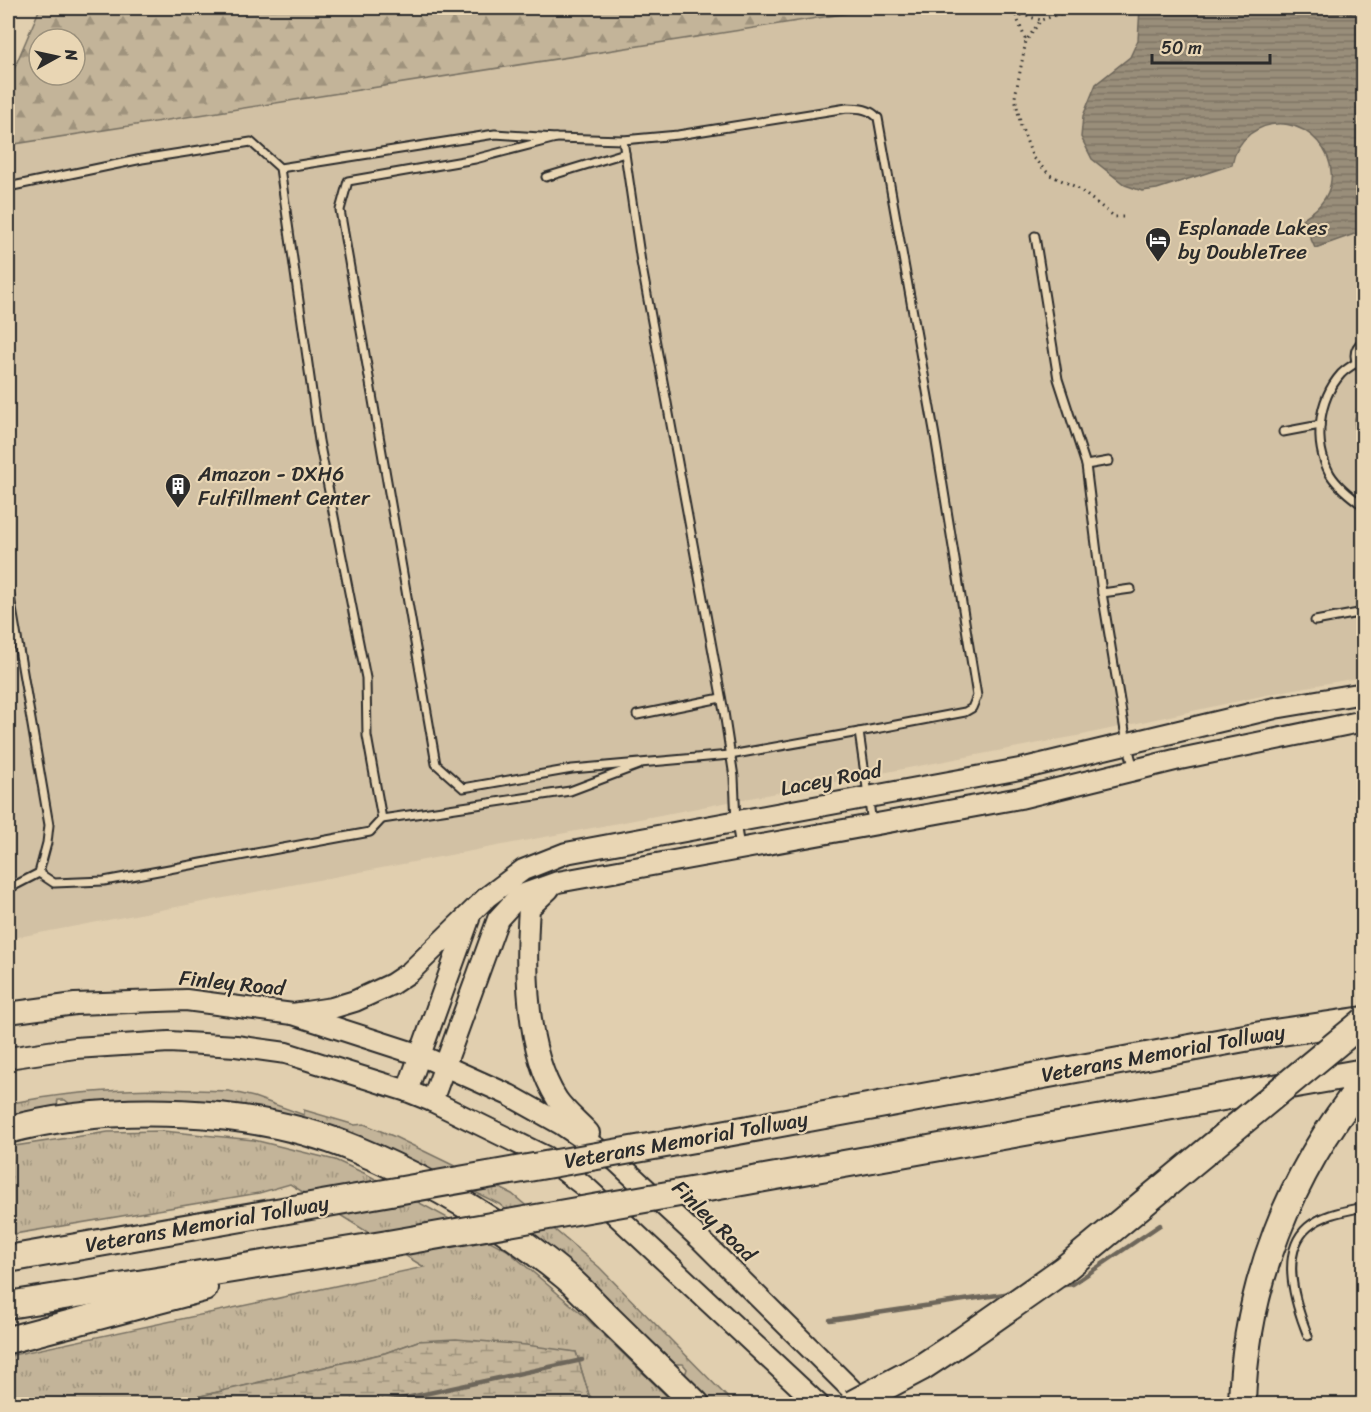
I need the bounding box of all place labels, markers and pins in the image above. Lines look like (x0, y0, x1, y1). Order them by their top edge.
place label: Esplanade Lakes by DoubleTree (1178, 209, 1328, 271)
hotel icon: Esplanade Lakes by DoubleTree (1143, 225, 1173, 263)
place label: Amazon - DXH6 Fulfillment Center (197, 455, 371, 517)
building icon: Amazon - DXH6 Fulfillment Center (163, 471, 193, 509)

